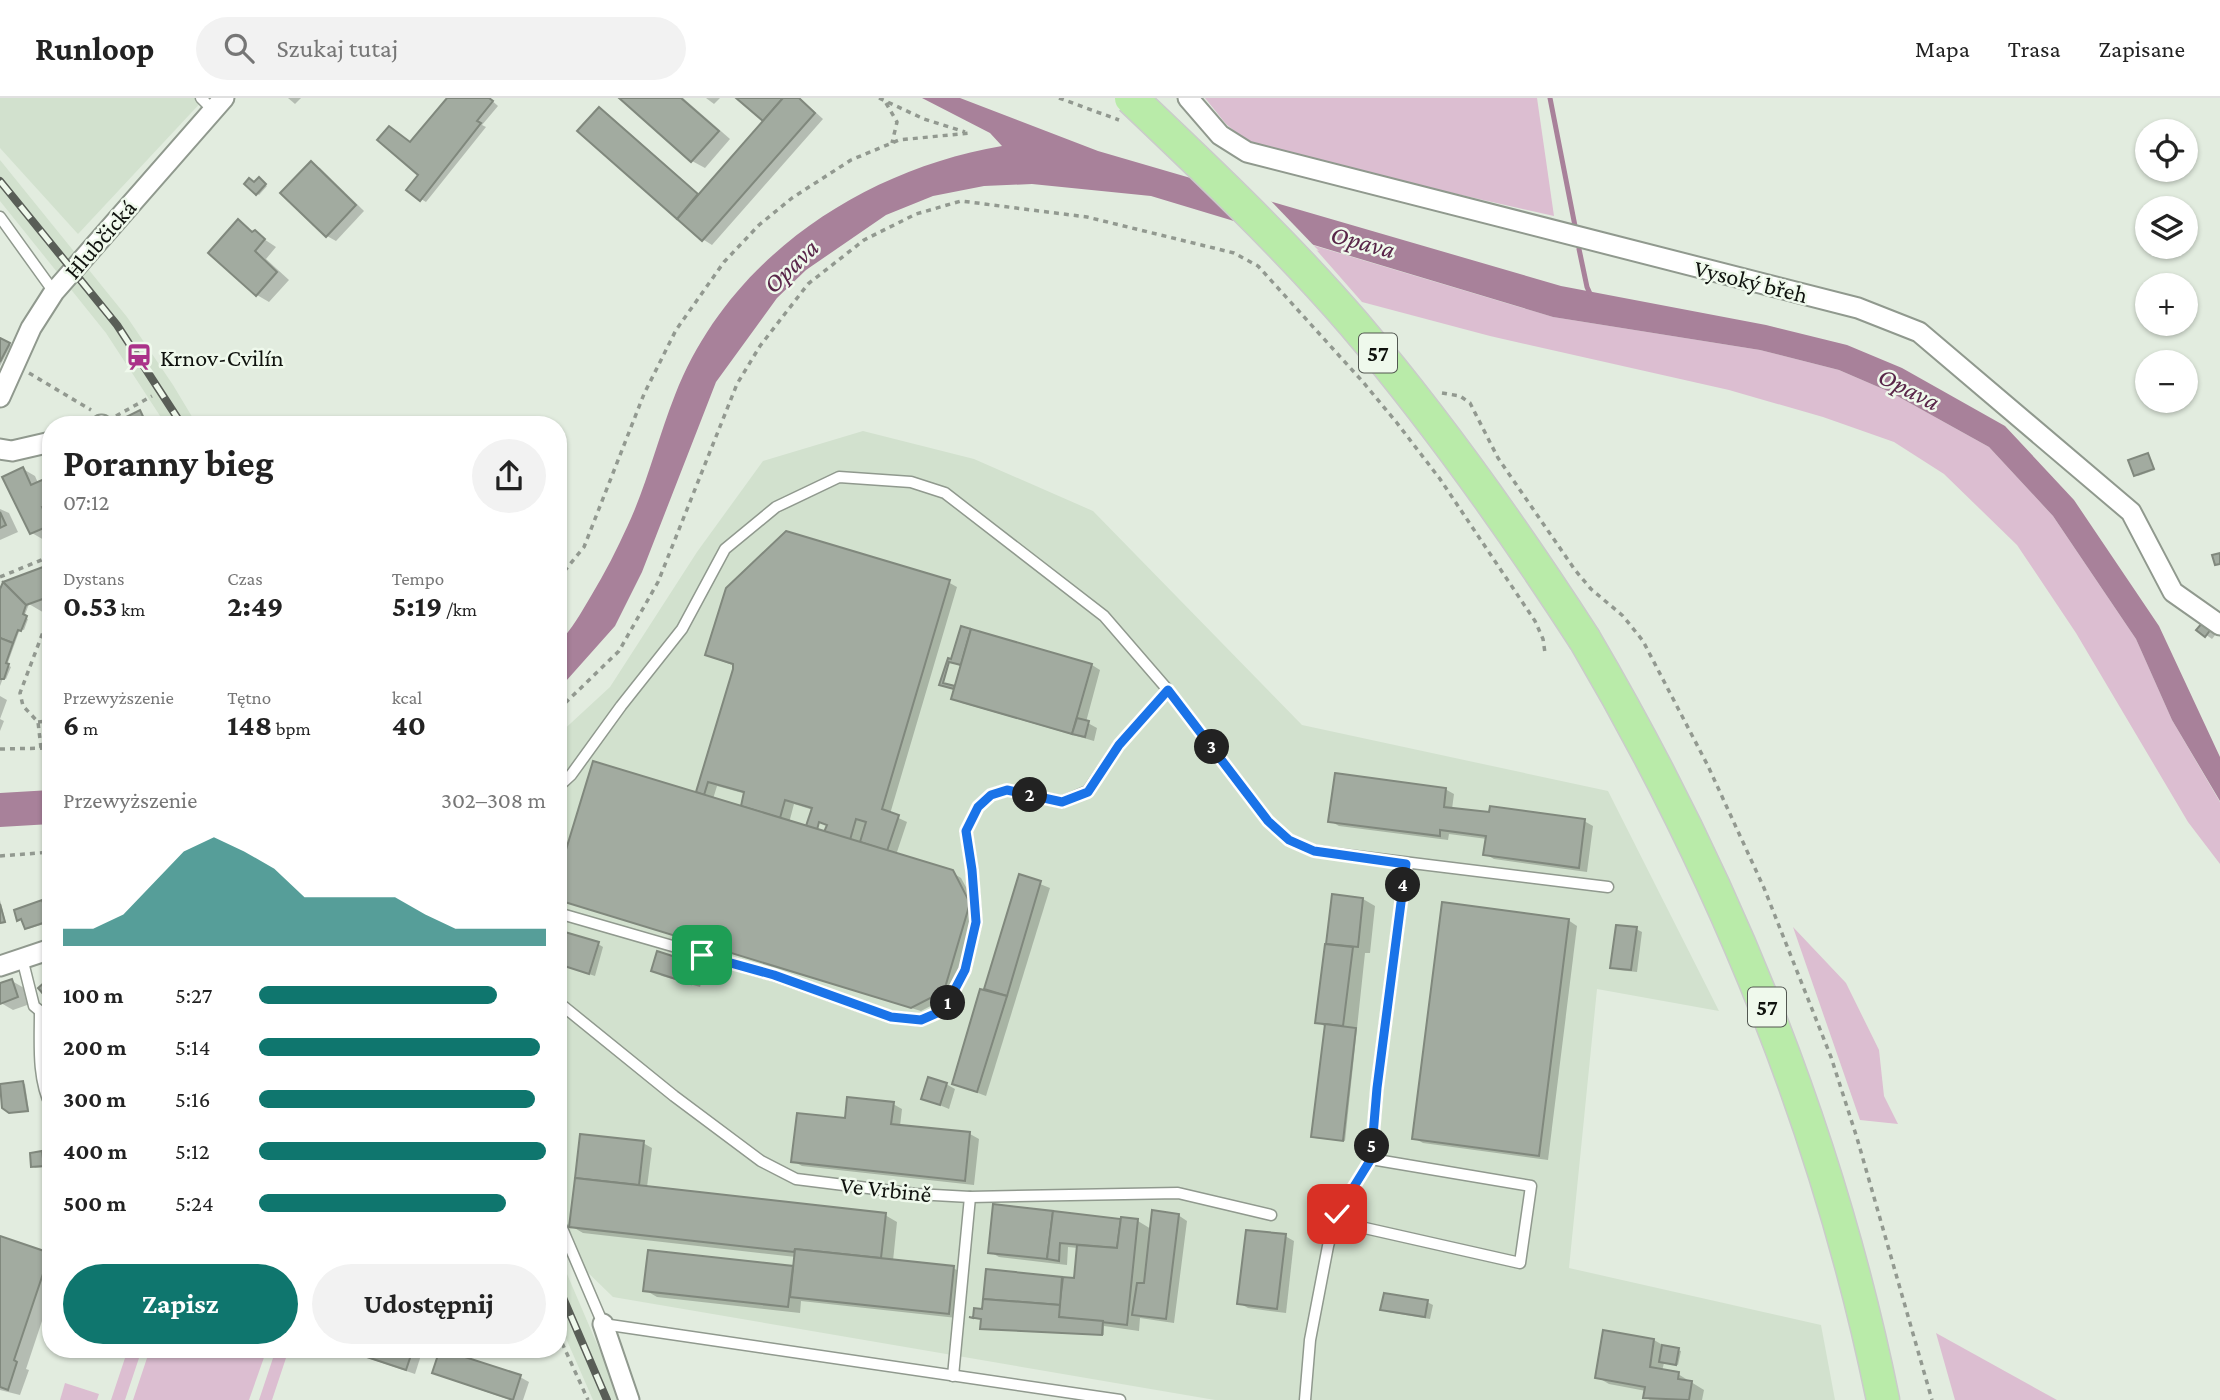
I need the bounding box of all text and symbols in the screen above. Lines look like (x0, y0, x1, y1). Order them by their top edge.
search box (196, 17, 686, 80)
icon: search (220, 29, 258, 67)
text: Runloop (35, 30, 154, 67)
text: Szukaj tutaj (276, 34, 398, 63)
text: Mapa (1915, 35, 1970, 62)
text: Trasa (2008, 35, 2061, 62)
text: Zapisane (2099, 35, 2185, 62)
map controls (2135, 119, 2198, 413)
button: locate (2135, 119, 2198, 182)
street label: Hlubčická (58, 194, 142, 284)
button: layers (2135, 196, 2198, 259)
water label: Opava (1328, 220, 1398, 264)
water label: Opava (757, 233, 825, 299)
street label: Vysoký břeh (1691, 254, 1811, 308)
button: + (2135, 273, 2198, 336)
road number: 57 (1359, 334, 1397, 372)
station icon: Krnov-Cvilín (124, 342, 154, 372)
place label: Krnov-Cvilín (160, 344, 284, 371)
button: − (2135, 350, 2198, 413)
water label: Opava (1873, 361, 1945, 417)
button: share (472, 439, 546, 513)
text: Poranny bieg (63, 442, 274, 484)
text: 07:12 (63, 489, 110, 515)
text: Dystans (63, 568, 124, 589)
text: Czas (227, 568, 263, 589)
text: Tempo (392, 568, 444, 589)
text: 0.53 (63, 589, 117, 622)
text: 2:49 (227, 589, 283, 622)
text: 5:19 (392, 589, 442, 622)
text: km (117, 599, 145, 620)
text: /km (442, 599, 477, 620)
text: Przewyższenie (63, 687, 174, 708)
text: Tętno (227, 687, 271, 708)
text: kcal (392, 687, 422, 708)
text: 6 (63, 708, 79, 741)
text: 148 (227, 708, 272, 741)
text: 40 (392, 708, 426, 741)
text: m (79, 718, 98, 739)
text: bpm (272, 718, 311, 739)
pin: 3 (1194, 730, 1230, 764)
text: 3 (1207, 736, 1216, 757)
pin: 2 (1012, 778, 1048, 812)
text: 2 (1025, 784, 1034, 805)
text: Przewyższenie (63, 787, 197, 813)
text: 302–308 m (441, 787, 546, 813)
pin: 4 (1386, 868, 1420, 902)
text: 4 (1397, 874, 1408, 895)
pin (672, 925, 732, 985)
icon: arrive (683, 936, 721, 974)
text: 100 m (63, 982, 123, 1008)
text: 5:27 (175, 982, 212, 1008)
pin: 1 (930, 986, 965, 1020)
road number: 57 (1748, 988, 1786, 1026)
text: 1 (944, 992, 951, 1013)
text: 200 m (63, 1034, 127, 1060)
text: 5:14 (175, 1034, 211, 1060)
text: 300 m (63, 1086, 126, 1112)
text: 5:16 (175, 1086, 210, 1112)
pin: 5 (1354, 1128, 1390, 1164)
text: 5 (1367, 1135, 1376, 1156)
text: 400 m (63, 1138, 127, 1164)
text: 5:12 (175, 1138, 210, 1164)
street label: Ve Vrbině (839, 1171, 933, 1207)
pin (1307, 1184, 1367, 1244)
text: 500 m (63, 1190, 126, 1216)
text: 5:24 (175, 1190, 214, 1216)
icon: check (1318, 1195, 1356, 1233)
button: Zapisz (63, 1264, 298, 1344)
button: Udostępnij (312, 1264, 546, 1344)

